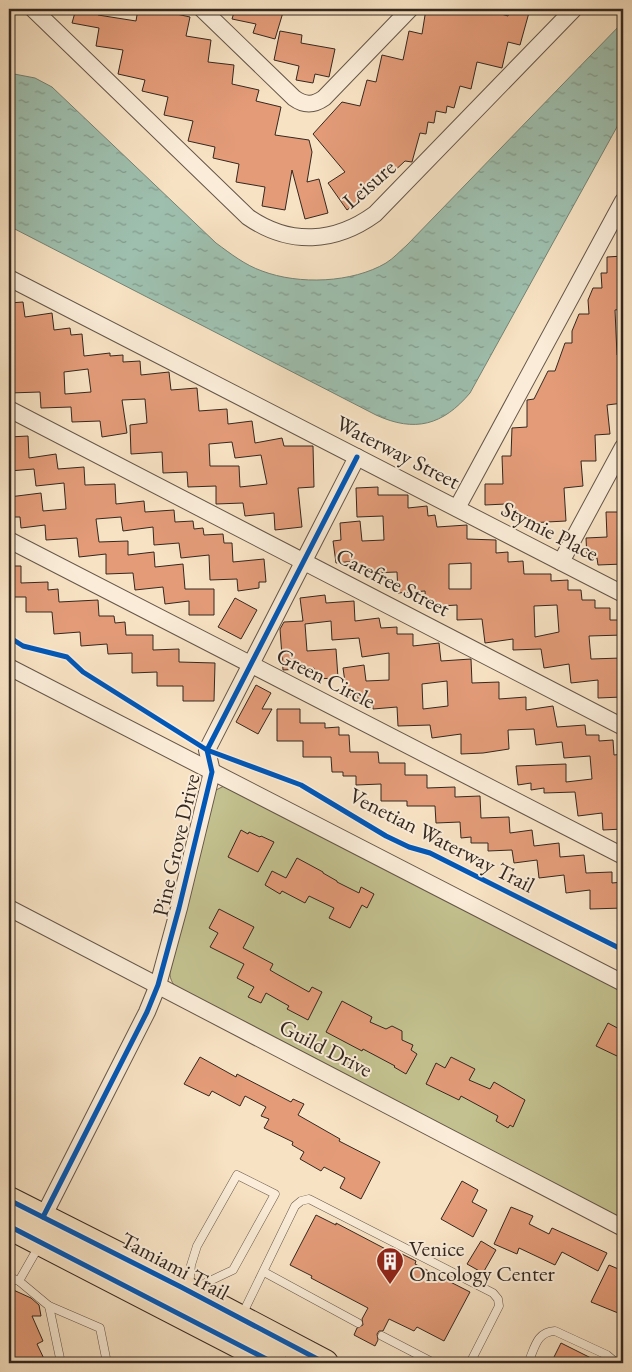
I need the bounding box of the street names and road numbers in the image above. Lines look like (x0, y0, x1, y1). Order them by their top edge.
street label: Leisure (336, 153, 402, 215)
street label: Waterway Street (331, 408, 465, 496)
street label: Stymie Place (496, 494, 604, 568)
street label: Carefree Street (331, 541, 455, 623)
street label: Green Circle (272, 641, 381, 716)
street label: Pine Grove Drive (146, 771, 207, 919)
street label: Venetian Waterway Trail (344, 781, 540, 899)
street label: Guild Drive (274, 1012, 378, 1084)
street label: Tamiami Trail (116, 1225, 234, 1307)

